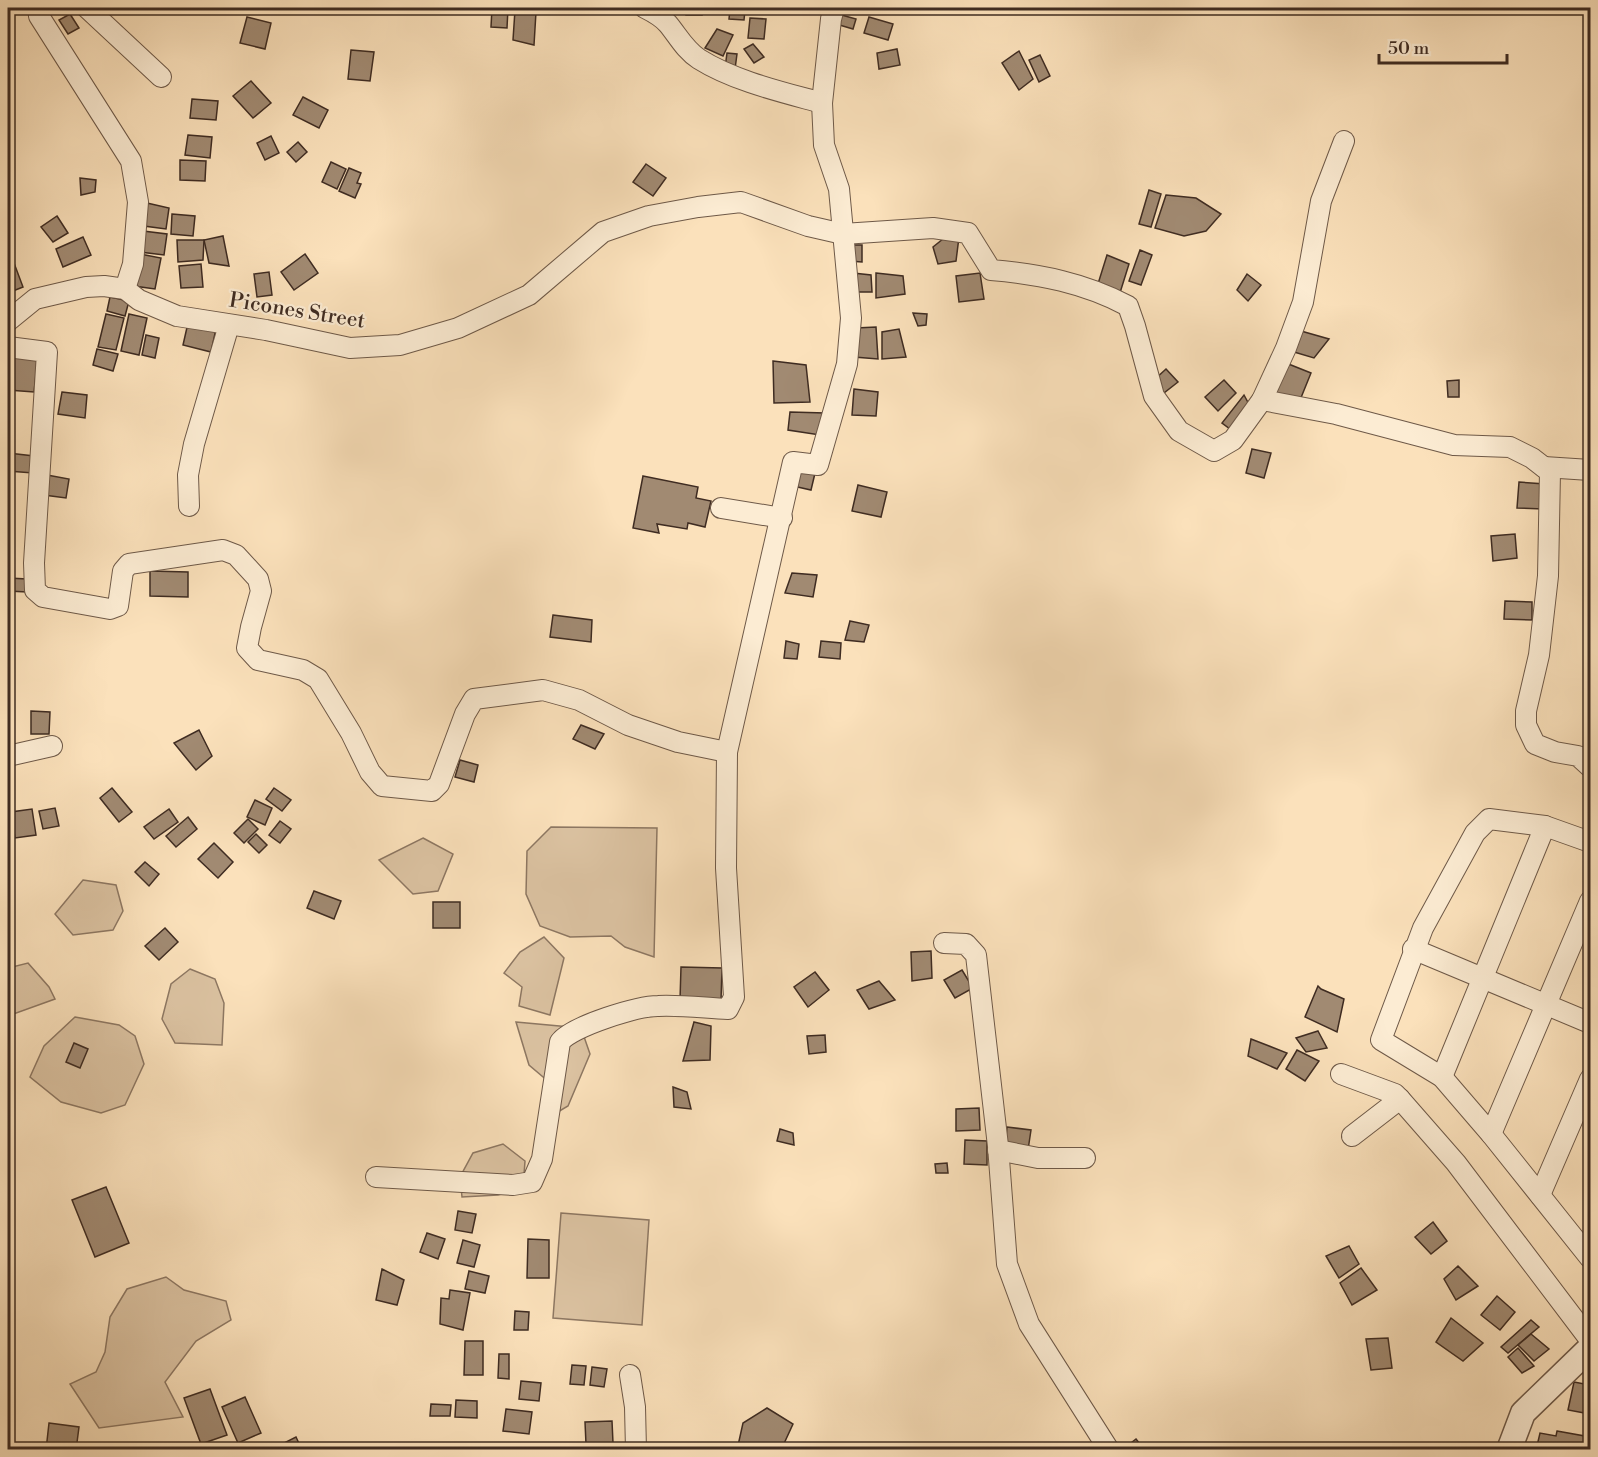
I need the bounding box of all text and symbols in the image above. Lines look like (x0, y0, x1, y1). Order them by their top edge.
scale bar (1379, 27, 1506, 65)
text: 50 m (1388, 37, 1430, 60)
street label: Picones Street (227, 287, 367, 335)

